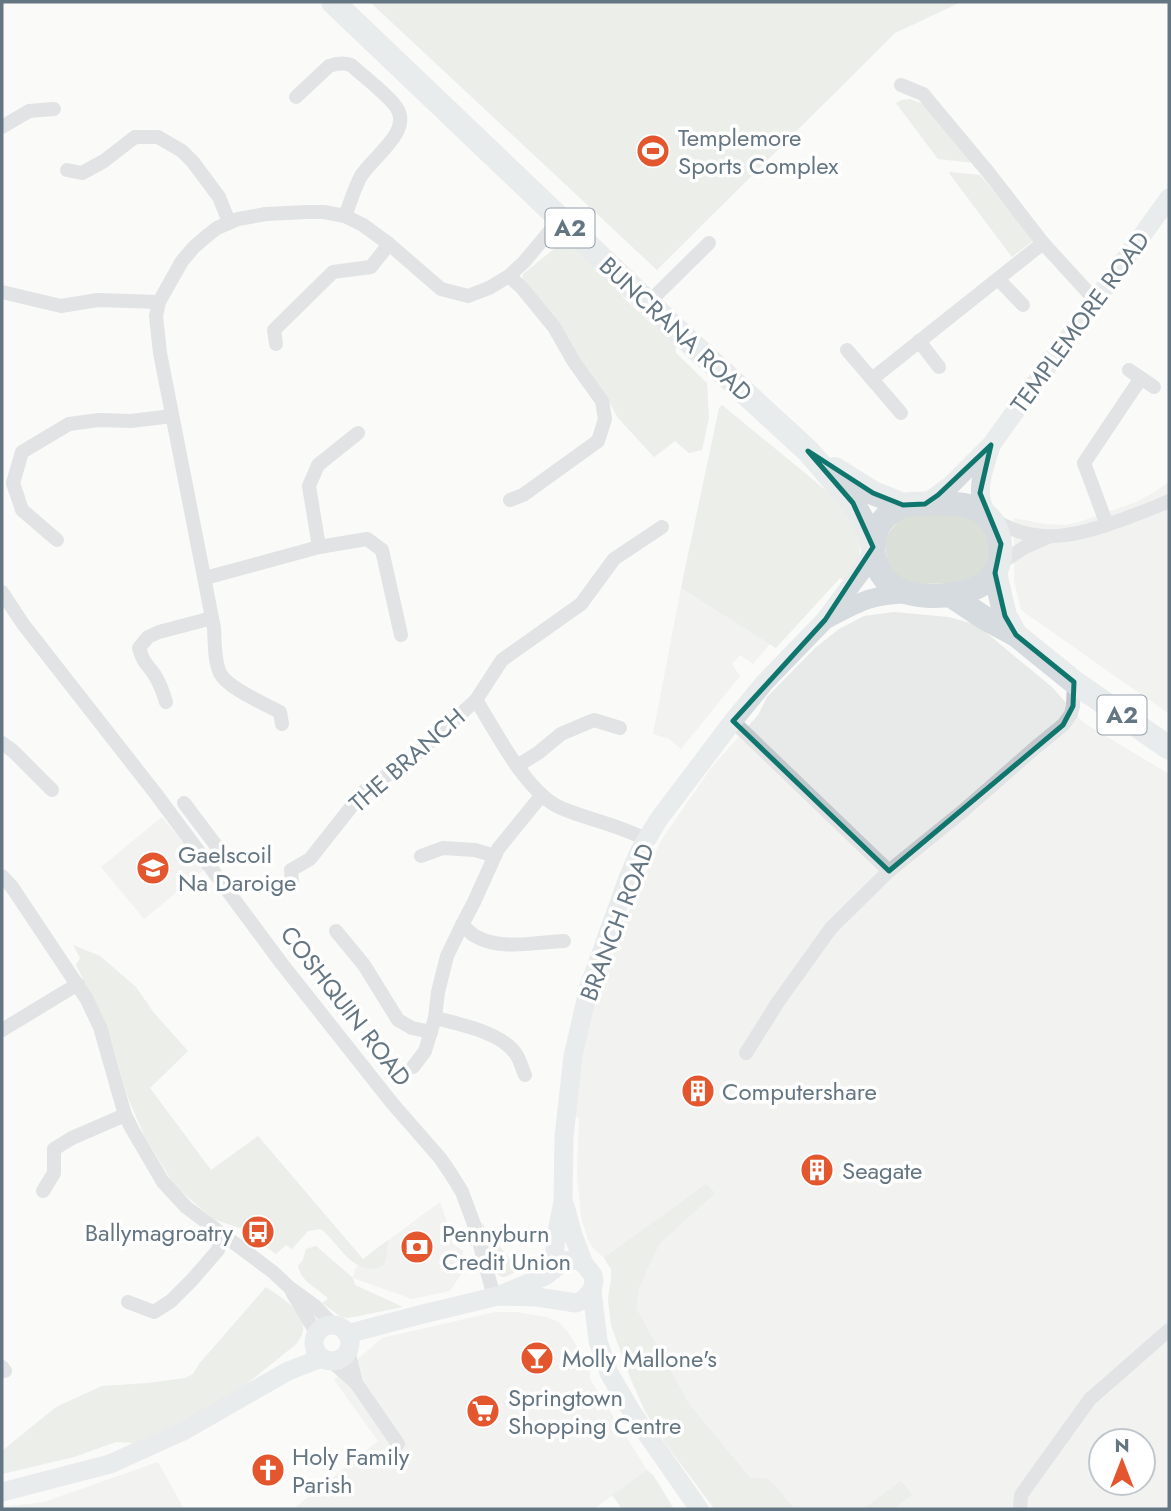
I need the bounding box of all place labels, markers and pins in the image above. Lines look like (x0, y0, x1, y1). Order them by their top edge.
place label: Templemore Sports Complex (678, 120, 839, 183)
sports icon: Templemore Sports Complex (634, 132, 672, 170)
place label: Gaelscoil Na Daroige (178, 837, 296, 900)
school or university icon: Gaelscoil Na Daroige (134, 849, 172, 887)
building icon: Computershare (679, 1072, 717, 1110)
place label: Computershare (722, 1074, 877, 1109)
building icon: Seagate (798, 1151, 836, 1189)
place label: Seagate (842, 1153, 922, 1188)
bus stop icon: Ballymagroatry (239, 1213, 277, 1251)
place label: Ballymagroatry (85, 1215, 233, 1250)
place label: Pennyburn Credit Union (442, 1216, 571, 1279)
bank icon: Pennyburn Credit Union (398, 1228, 436, 1266)
bar icon: Molly Mallone's (518, 1339, 556, 1377)
place label: Molly Mallone's (562, 1341, 717, 1376)
place label: Springtown Shopping Centre (508, 1380, 681, 1443)
supermarket icon: Springtown Shopping Centre (464, 1392, 502, 1430)
place label: Holy Family Parish (292, 1439, 410, 1502)
church icon: Holy Family Parish (249, 1451, 287, 1489)

